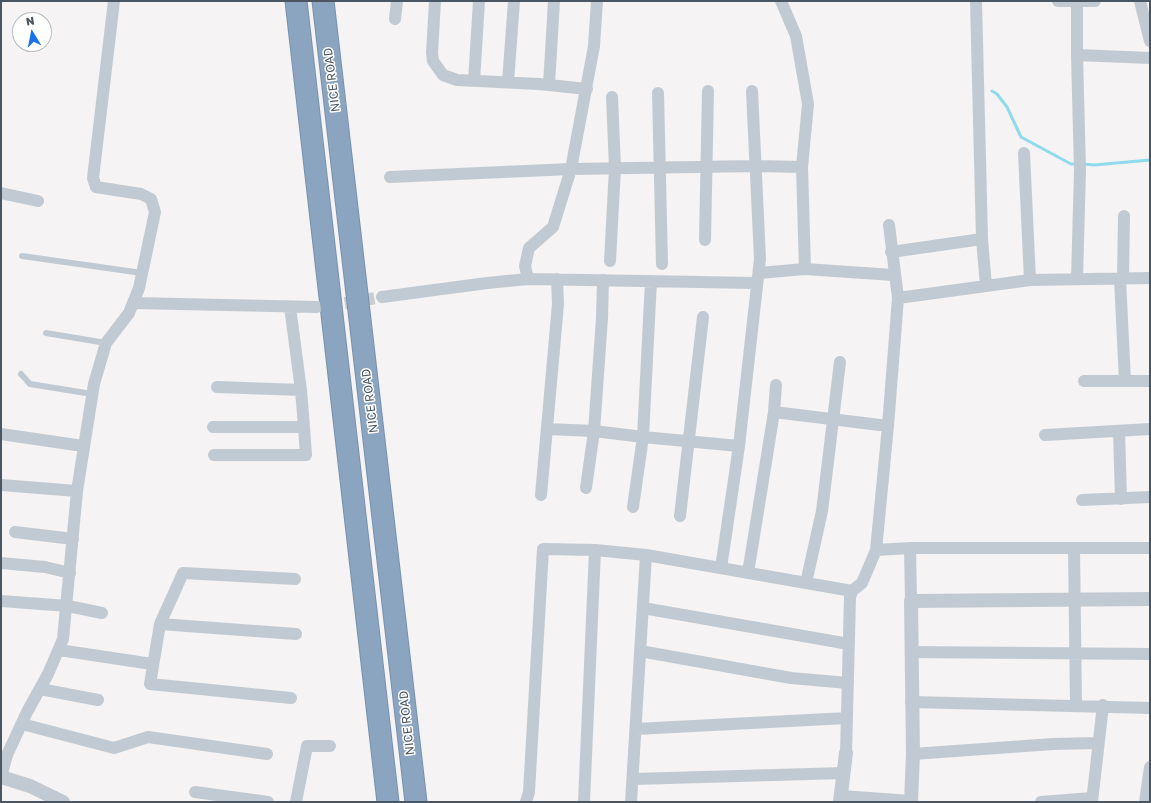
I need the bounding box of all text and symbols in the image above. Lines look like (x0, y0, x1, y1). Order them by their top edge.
north arrow (12, 12, 52, 52)
text: N (25, 14, 35, 28)
street label: NICE ROAD (321, 47, 343, 113)
street label: NICE ROAD (359, 368, 381, 434)
street label: NICE ROAD (396, 690, 418, 756)

